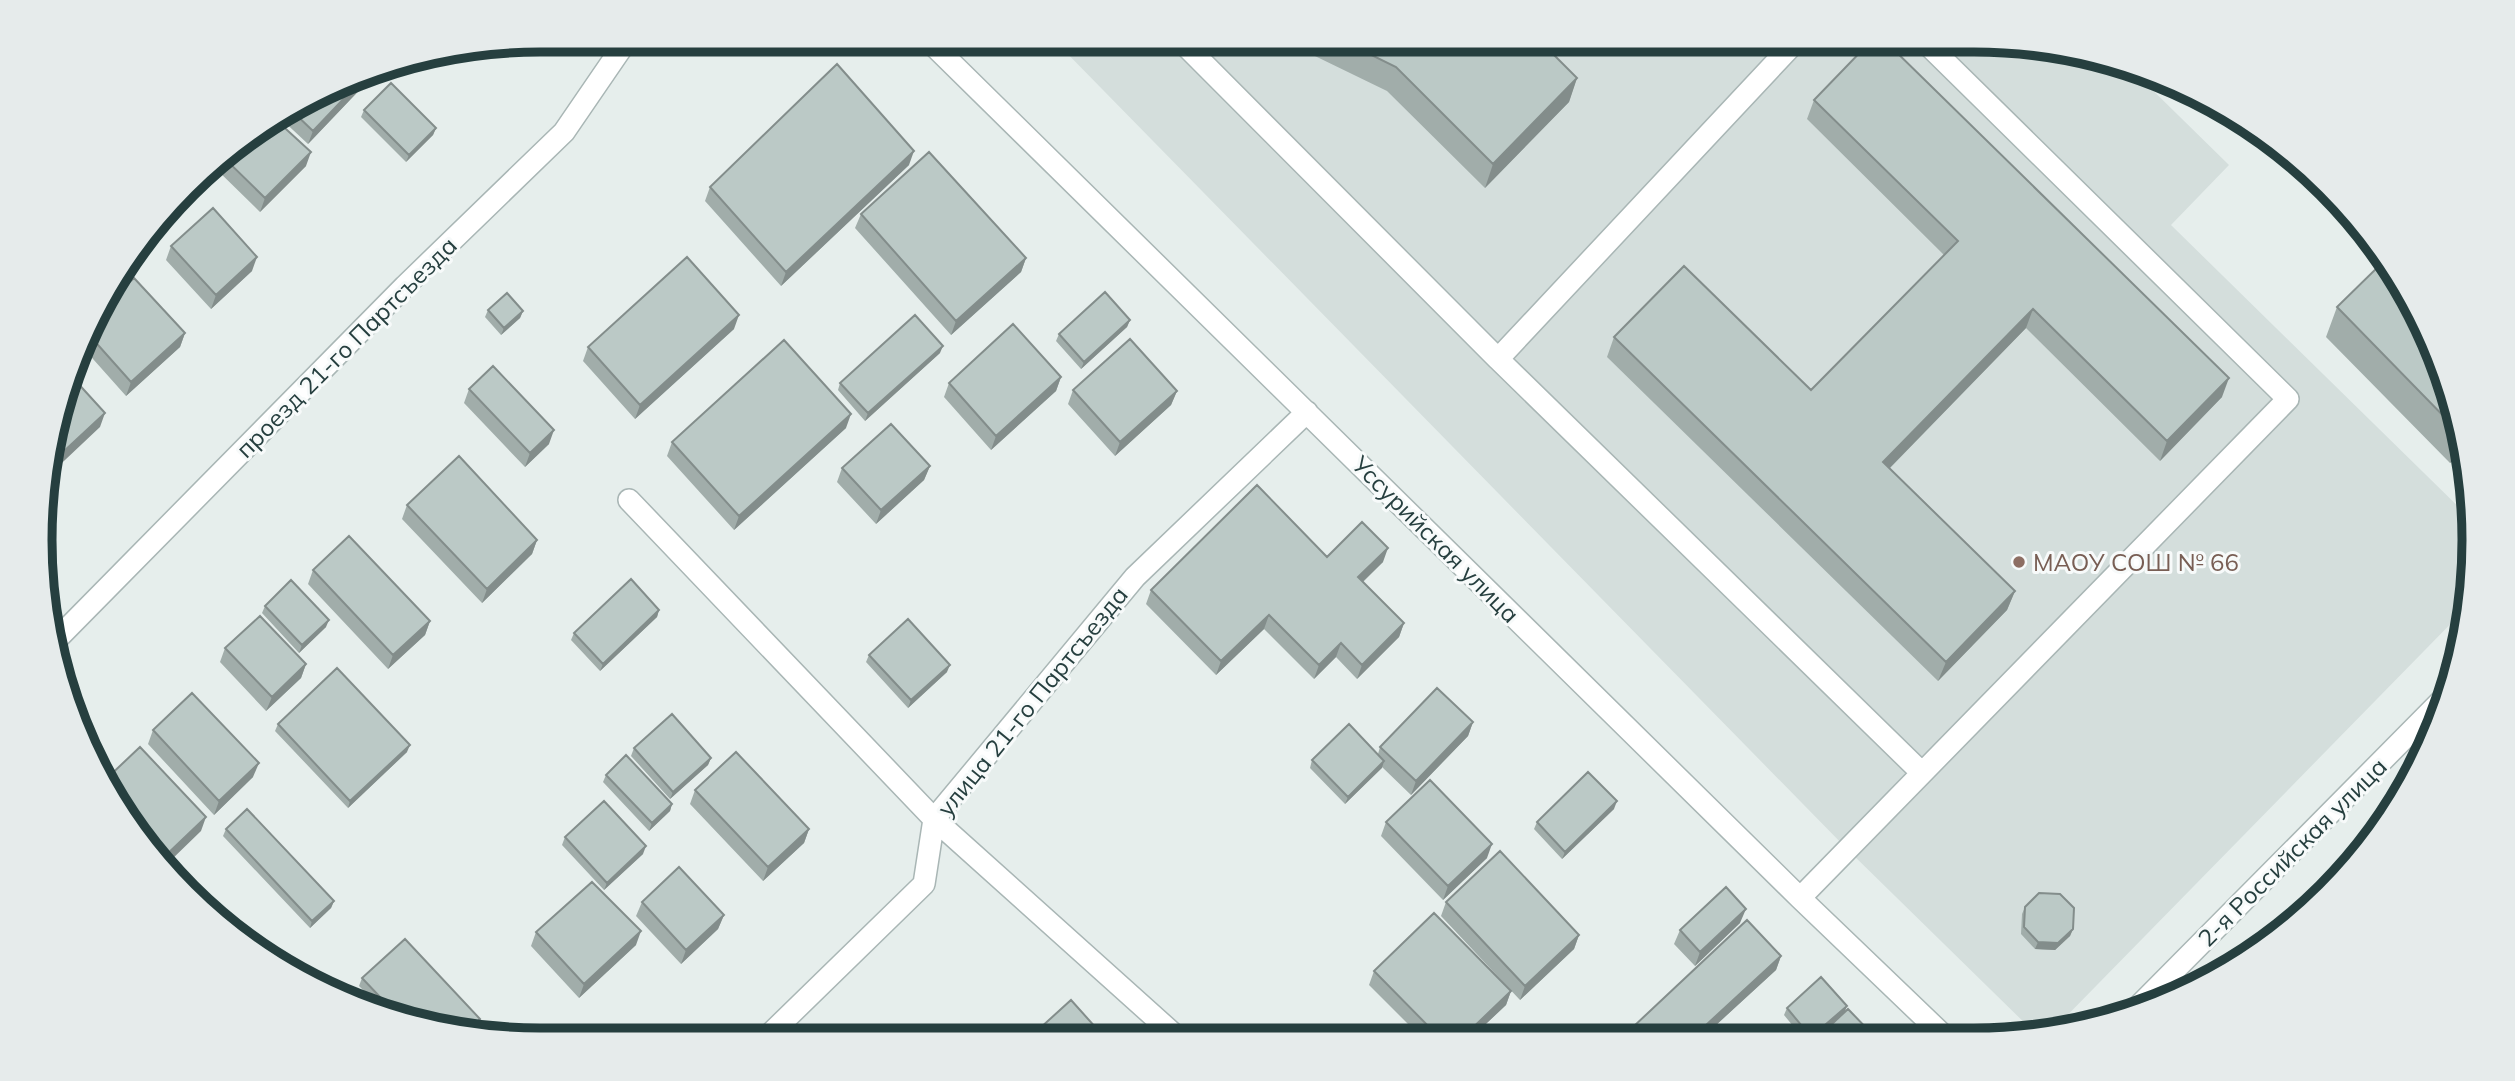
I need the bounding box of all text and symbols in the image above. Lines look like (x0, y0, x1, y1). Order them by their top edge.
street label: проезд 21-го Партсъезда (229, 230, 463, 464)
street label: Уссурийская улица (1346, 449, 1526, 629)
place label: МАОУ СОШ № 66 (2033, 547, 2239, 577)
marker: МАОУ СОШ № 66 (2011, 554, 2027, 570)
street label: улица 21-го Партсъезда (930, 580, 1134, 822)
street label: 2-я Российская улица (2191, 751, 2393, 953)

